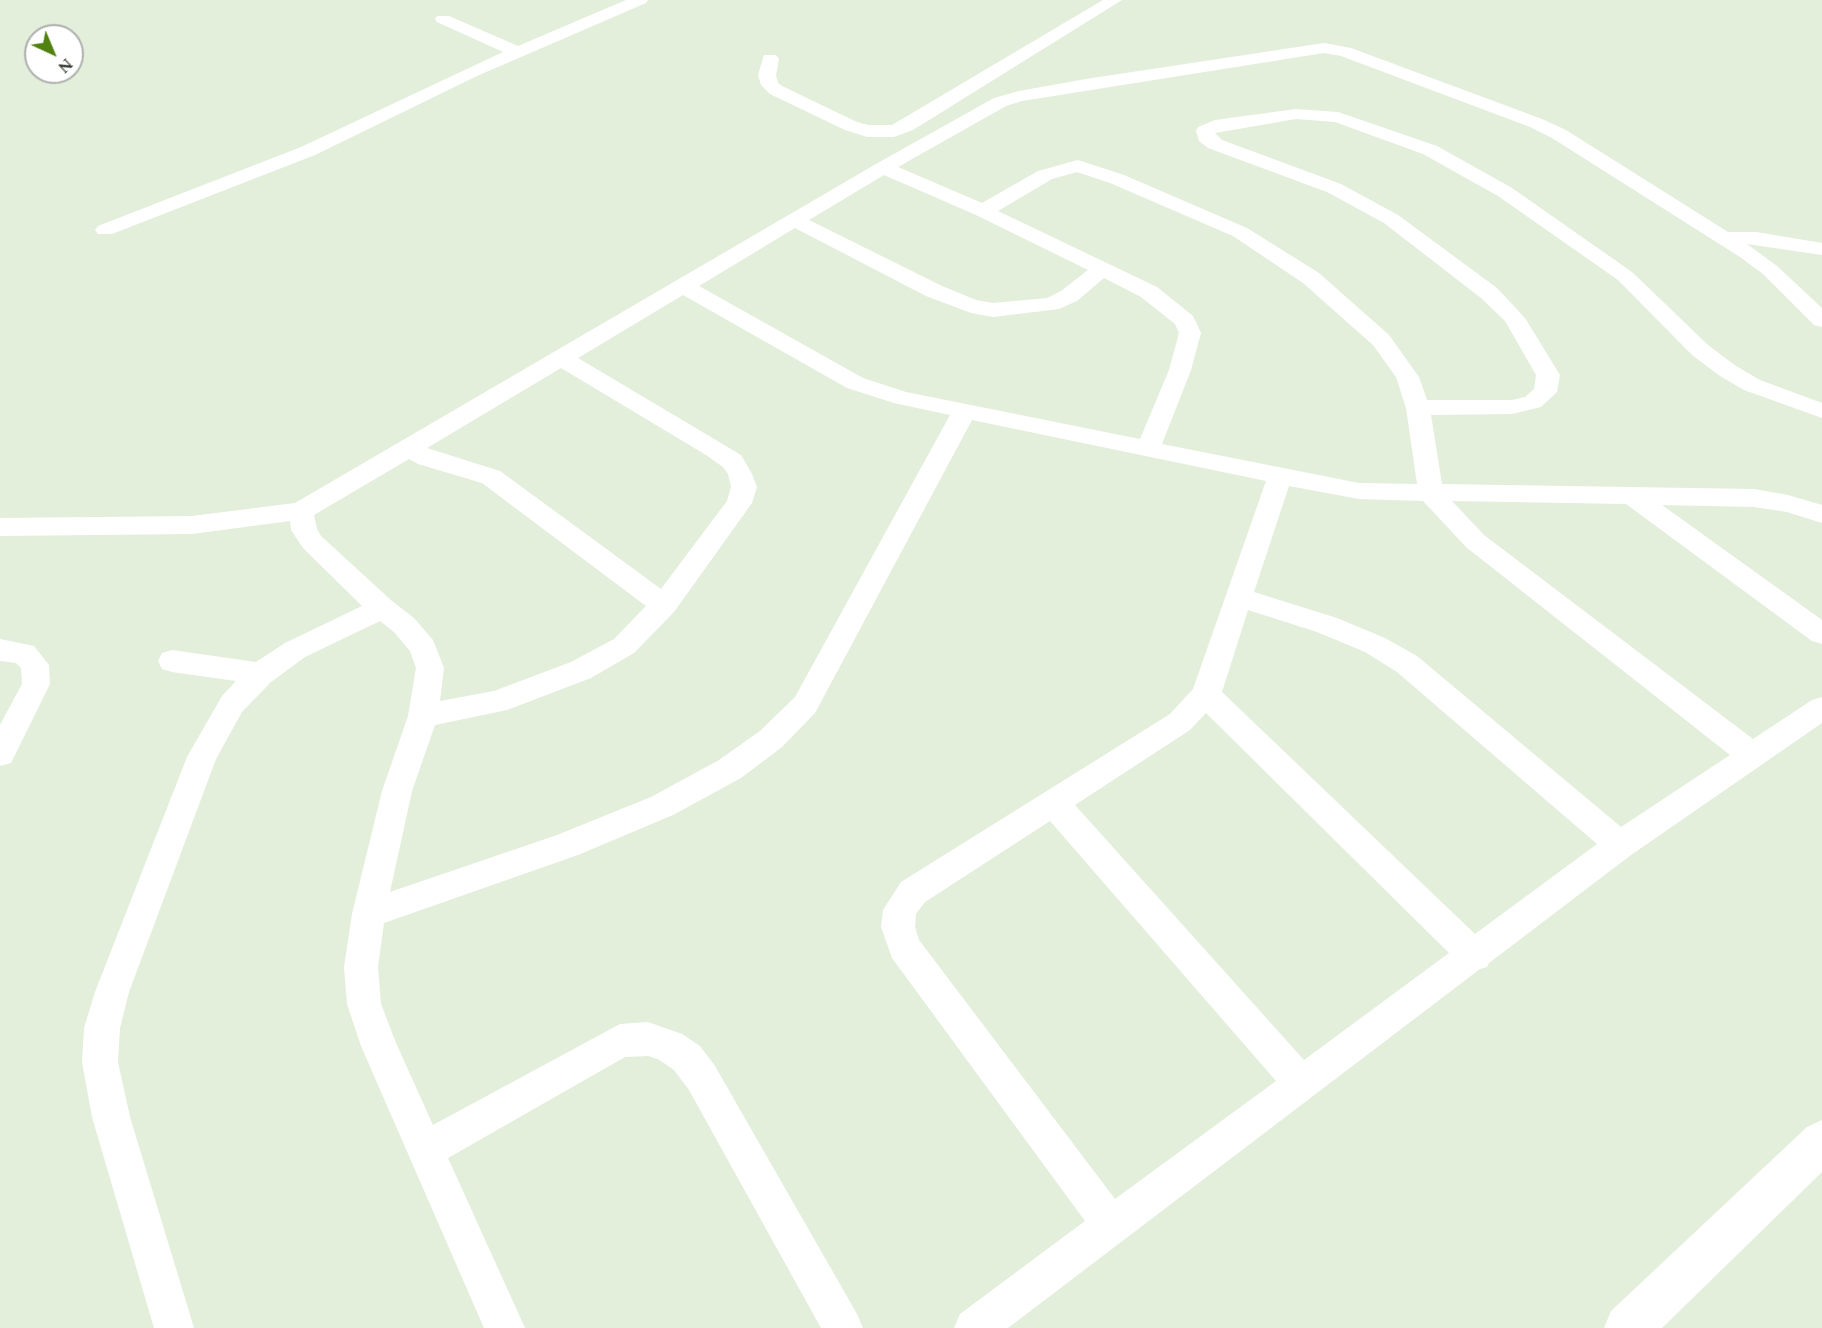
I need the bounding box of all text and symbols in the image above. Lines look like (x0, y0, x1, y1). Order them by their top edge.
north arrow (24, 24, 84, 84)
text: N (52, 52, 78, 79)

